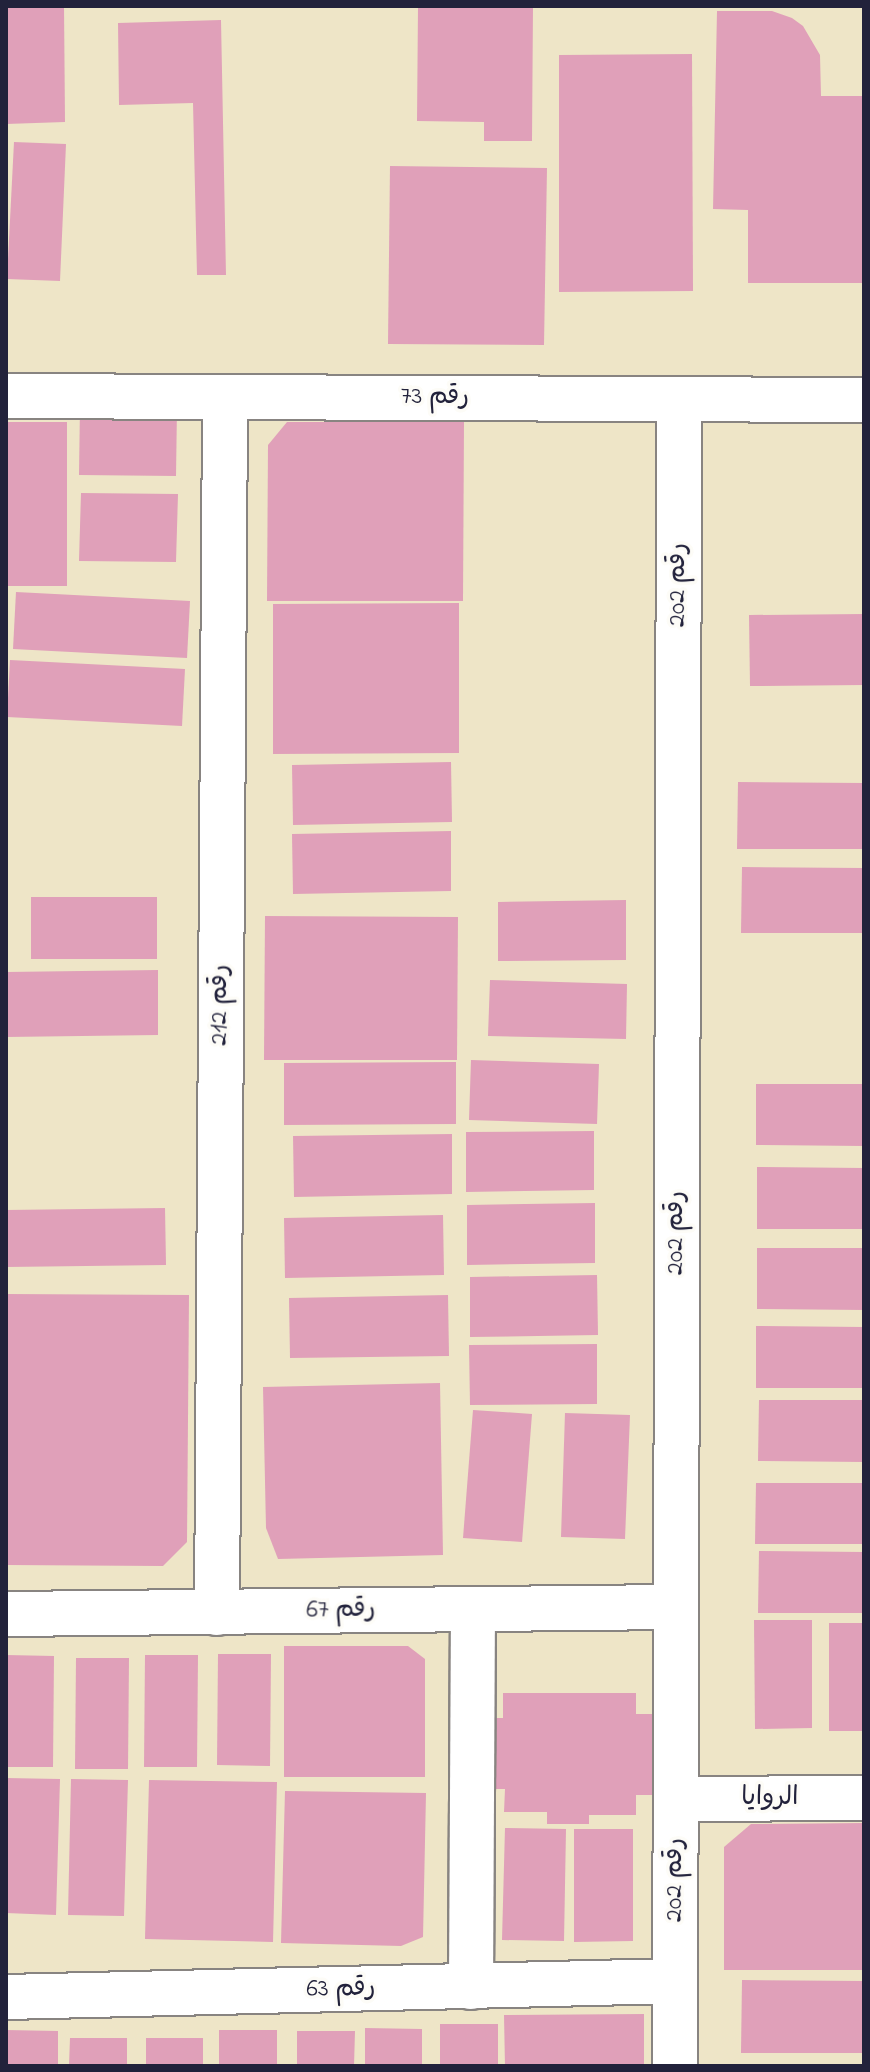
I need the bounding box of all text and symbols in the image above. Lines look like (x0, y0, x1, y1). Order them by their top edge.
street label: رقم 73 (401, 382, 469, 414)
street label: رقم 202 (663, 543, 695, 627)
street label: رقم 212 (205, 964, 237, 1046)
street label: رقم 202 (661, 1191, 693, 1275)
street label: رقم 67 (306, 1595, 376, 1627)
street label: الروايا (741, 1783, 799, 1815)
street label: رقم 202 (660, 1838, 692, 1922)
street label: رقم 63 (306, 1974, 376, 2006)

